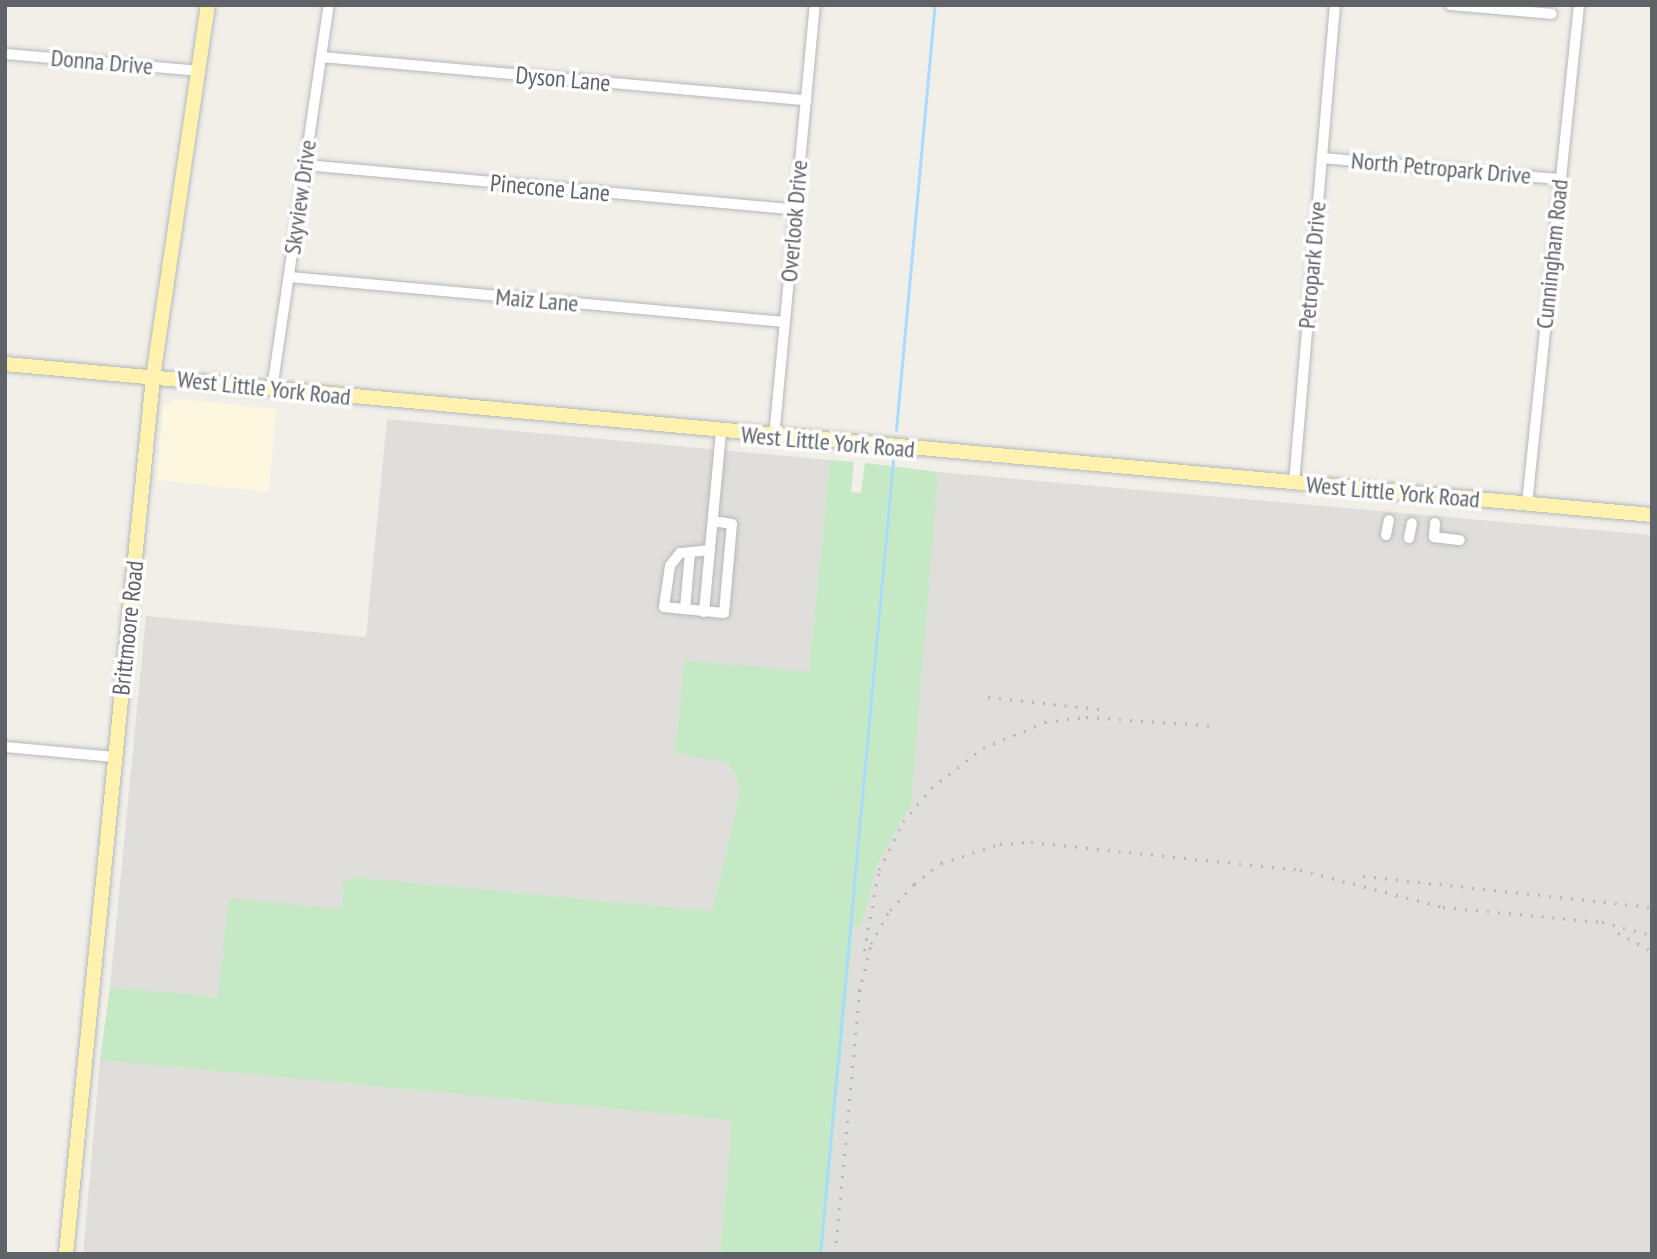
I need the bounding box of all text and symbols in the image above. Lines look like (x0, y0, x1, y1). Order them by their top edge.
street label: Donna Drive (50, 43, 154, 81)
street label: Dyson Lane (514, 61, 612, 97)
street label: Skyview Drive (278, 138, 322, 256)
street label: North Petropark Drive (1350, 146, 1532, 190)
street label: Overlook Drive (774, 158, 814, 284)
street label: Pinecone Lane (489, 168, 611, 208)
street label: Cunningham Road (1530, 178, 1574, 330)
street label: Petropark Drive (1292, 200, 1332, 330)
street label: Maiz Lane (494, 282, 580, 318)
street label: West Little York Road (175, 365, 353, 411)
street label: West Little York Road (739, 420, 917, 464)
street label: West Little York Road (1304, 470, 1482, 514)
street label: Brittmoore Road (107, 559, 149, 697)

